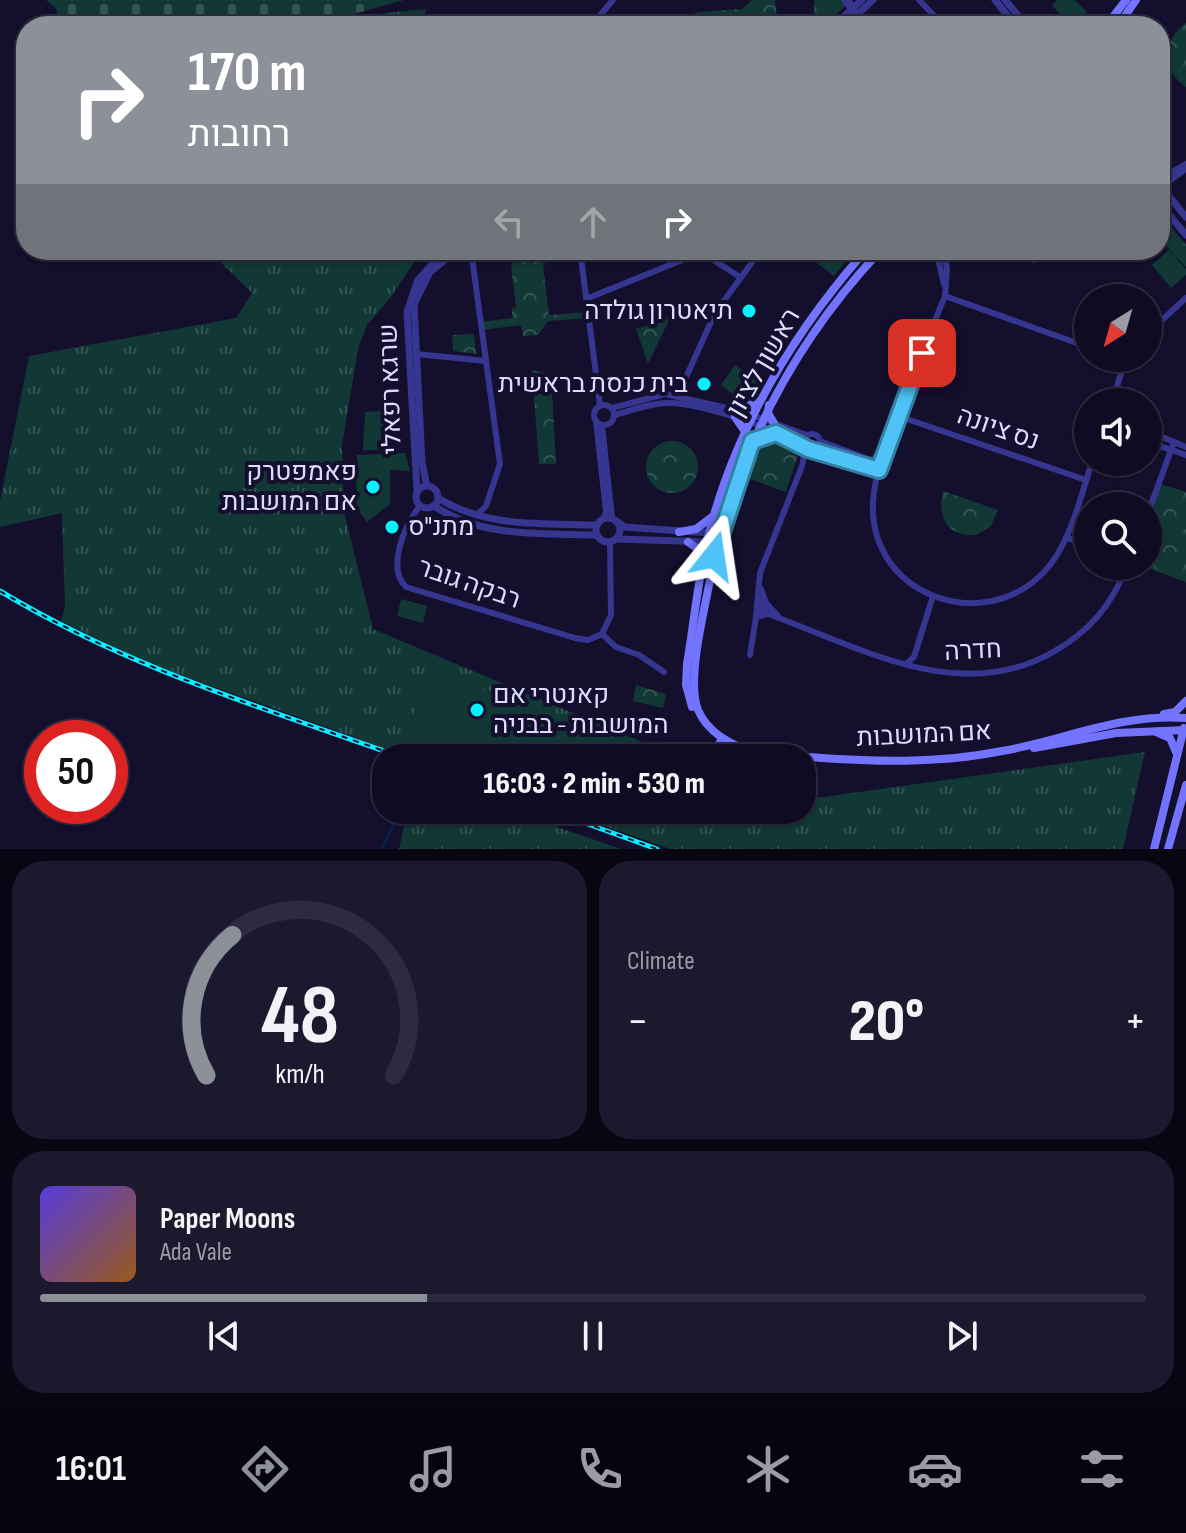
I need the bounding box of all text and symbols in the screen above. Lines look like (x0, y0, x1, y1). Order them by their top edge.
text: 170 m (188, 40, 306, 107)
icon: right (56, 48, 160, 152)
text: רחובות (188, 114, 290, 157)
icon: left (487, 200, 531, 244)
icon: ahead (571, 200, 615, 244)
icon: right (655, 200, 699, 244)
north arrow (1074, 284, 1162, 372)
map controls (1074, 284, 1162, 580)
place label: תיאטרון גולדה (584, 296, 733, 327)
marker: תיאטרון גולדה (740, 302, 758, 320)
street label: ראשון לציון (721, 303, 807, 423)
pin (888, 319, 956, 387)
street label: שרגא רפאלי (373, 323, 409, 455)
icon: arrive (900, 331, 944, 375)
place label: בית כנסת בראשית (498, 369, 688, 400)
marker: בית כנסת בראשית (695, 375, 713, 393)
button: sound (1074, 388, 1162, 476)
street label: נס ציונה (953, 401, 1043, 457)
place label: פאמפטרק אם המושבות (222, 457, 357, 518)
marker: פאמפטרק אם המושבות (364, 478, 382, 496)
button: search (1074, 492, 1162, 580)
place label: מתנ"ס (408, 512, 474, 543)
position arrow (672, 514, 756, 598)
marker: מתנ"ס (383, 518, 401, 536)
street label: רבקה גובר (414, 552, 524, 616)
street label: חדרה (944, 634, 1002, 668)
place label: קאנטרי אם המושבות - בבניה (493, 680, 668, 741)
marker: קאנטרי אם המושבות - בבניה (468, 701, 486, 719)
street label: אם המושבות (856, 716, 992, 754)
speed limit sign: 50 (24, 720, 128, 824)
text: 16:03 · 2 min · 530 m (483, 766, 705, 802)
text: Climate (627, 946, 695, 977)
text: 48 (260, 967, 339, 1067)
text: 20° (849, 986, 924, 1058)
text: − (627, 995, 649, 1048)
text: + (1124, 995, 1146, 1048)
text: km/h (275, 1057, 324, 1092)
text: Paper Moons (160, 1201, 295, 1237)
text: Ada Vale (160, 1237, 232, 1268)
icon: previous (202, 1314, 246, 1358)
icon: pause (571, 1314, 615, 1358)
icon: next (940, 1314, 984, 1358)
icon: directions (237, 1441, 293, 1497)
icon: music (405, 1441, 461, 1497)
icon: phone (572, 1441, 628, 1497)
icon: climate (740, 1441, 796, 1497)
icon: car (907, 1441, 963, 1497)
icon: filters (1074, 1441, 1130, 1497)
text: 16:01 (56, 1448, 126, 1491)

